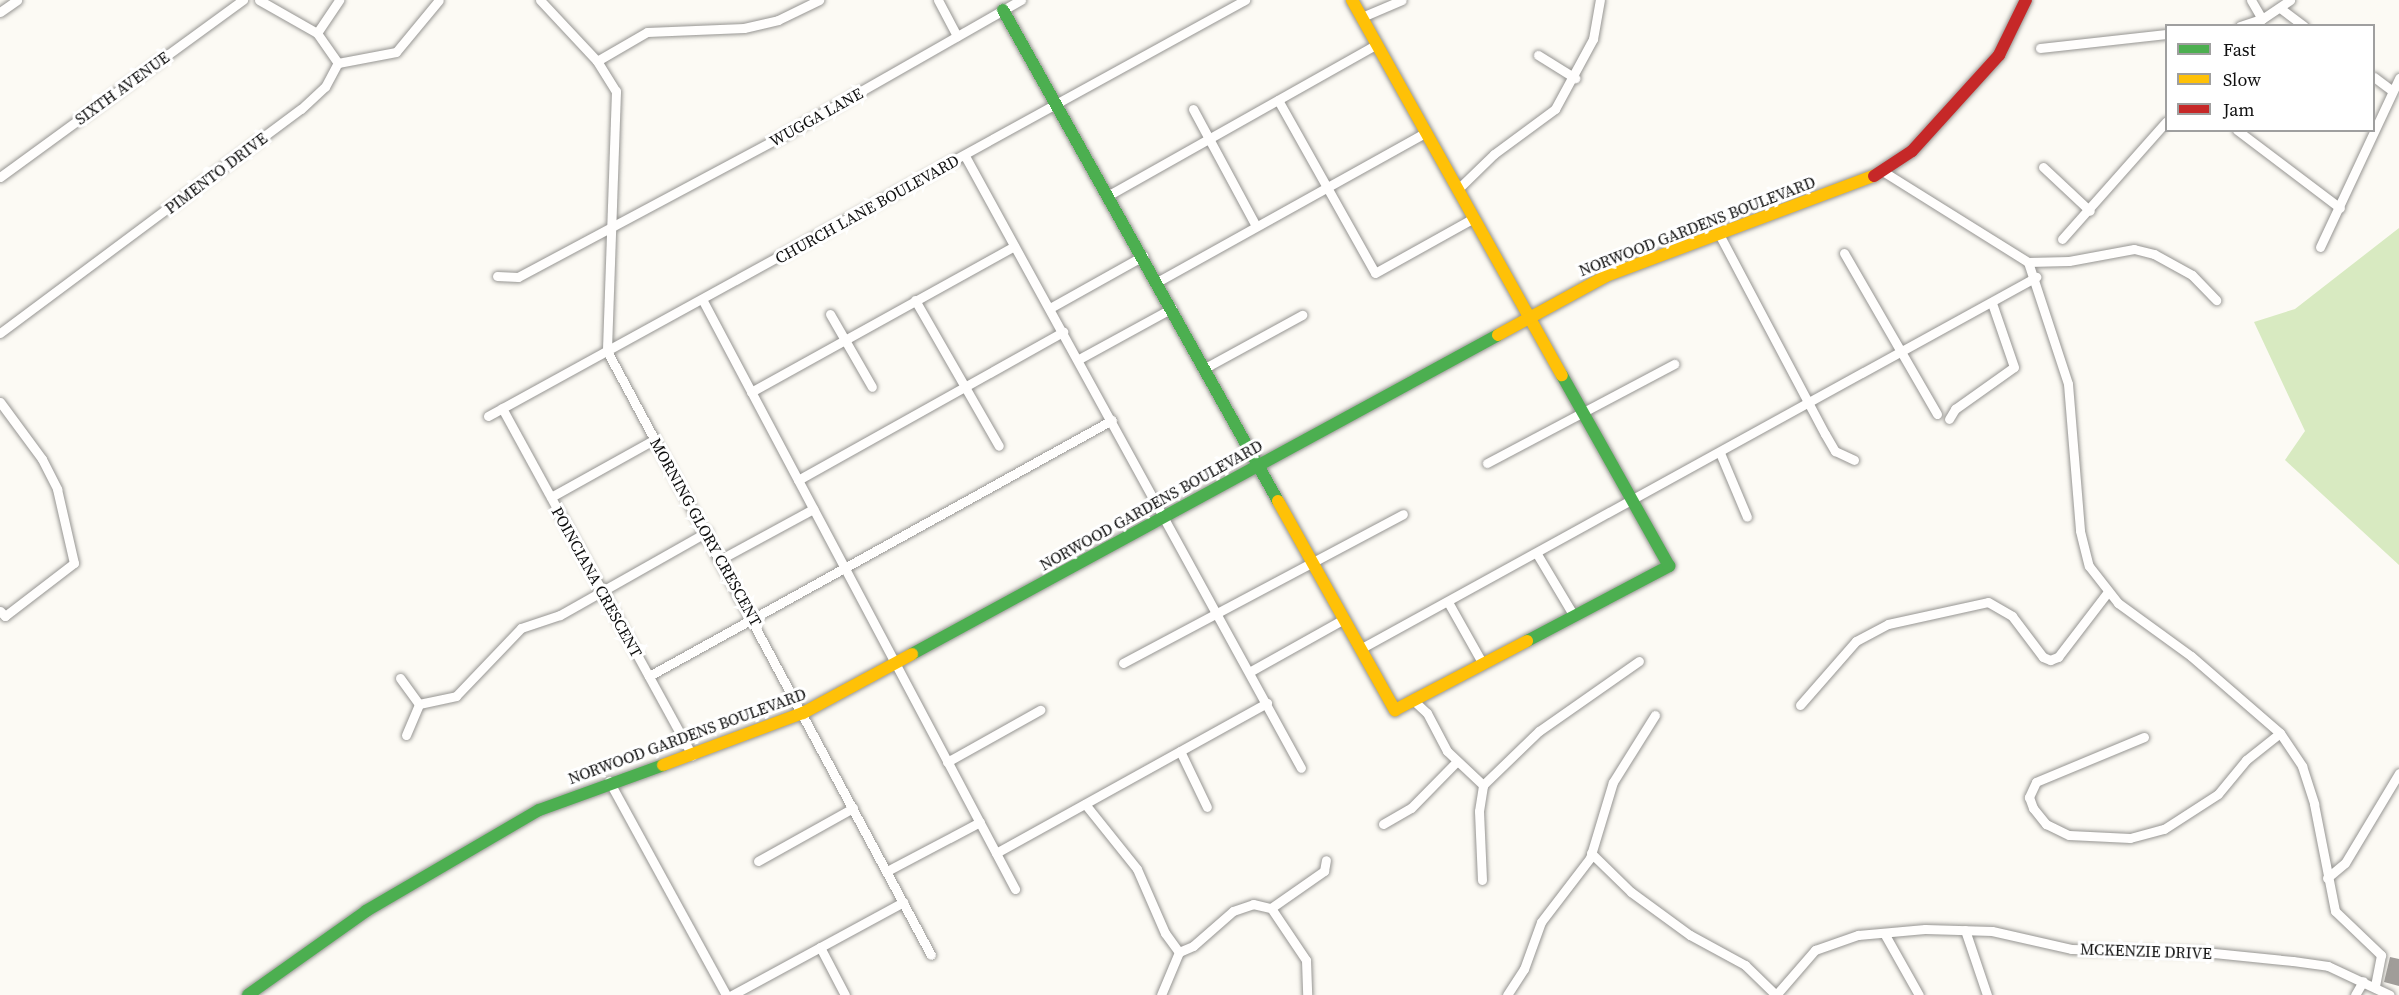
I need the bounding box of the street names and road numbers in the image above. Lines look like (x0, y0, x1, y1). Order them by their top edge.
street label: SIXTH AVENUE (71, 47, 173, 129)
street label: WUGGA LANE (766, 83, 866, 151)
street label: PIMENTO DRIVE (161, 128, 271, 218)
street label: CHURCH LANE BOULEVARD (772, 150, 962, 268)
street label: NORWOOD GARDENS BOULEVARD (1576, 172, 1818, 280)
street label: MORNING GLORY CRESCENT (646, 434, 766, 630)
street label: NORWOOD GARDENS BOULEVARD (1036, 436, 1266, 574)
street label: POINCIANA CRESCENT (548, 503, 646, 661)
street label: NORWOOD GARDENS BOULEVARD (565, 684, 809, 788)
street label: MCKENZIE DRIVE (2080, 939, 2212, 963)

